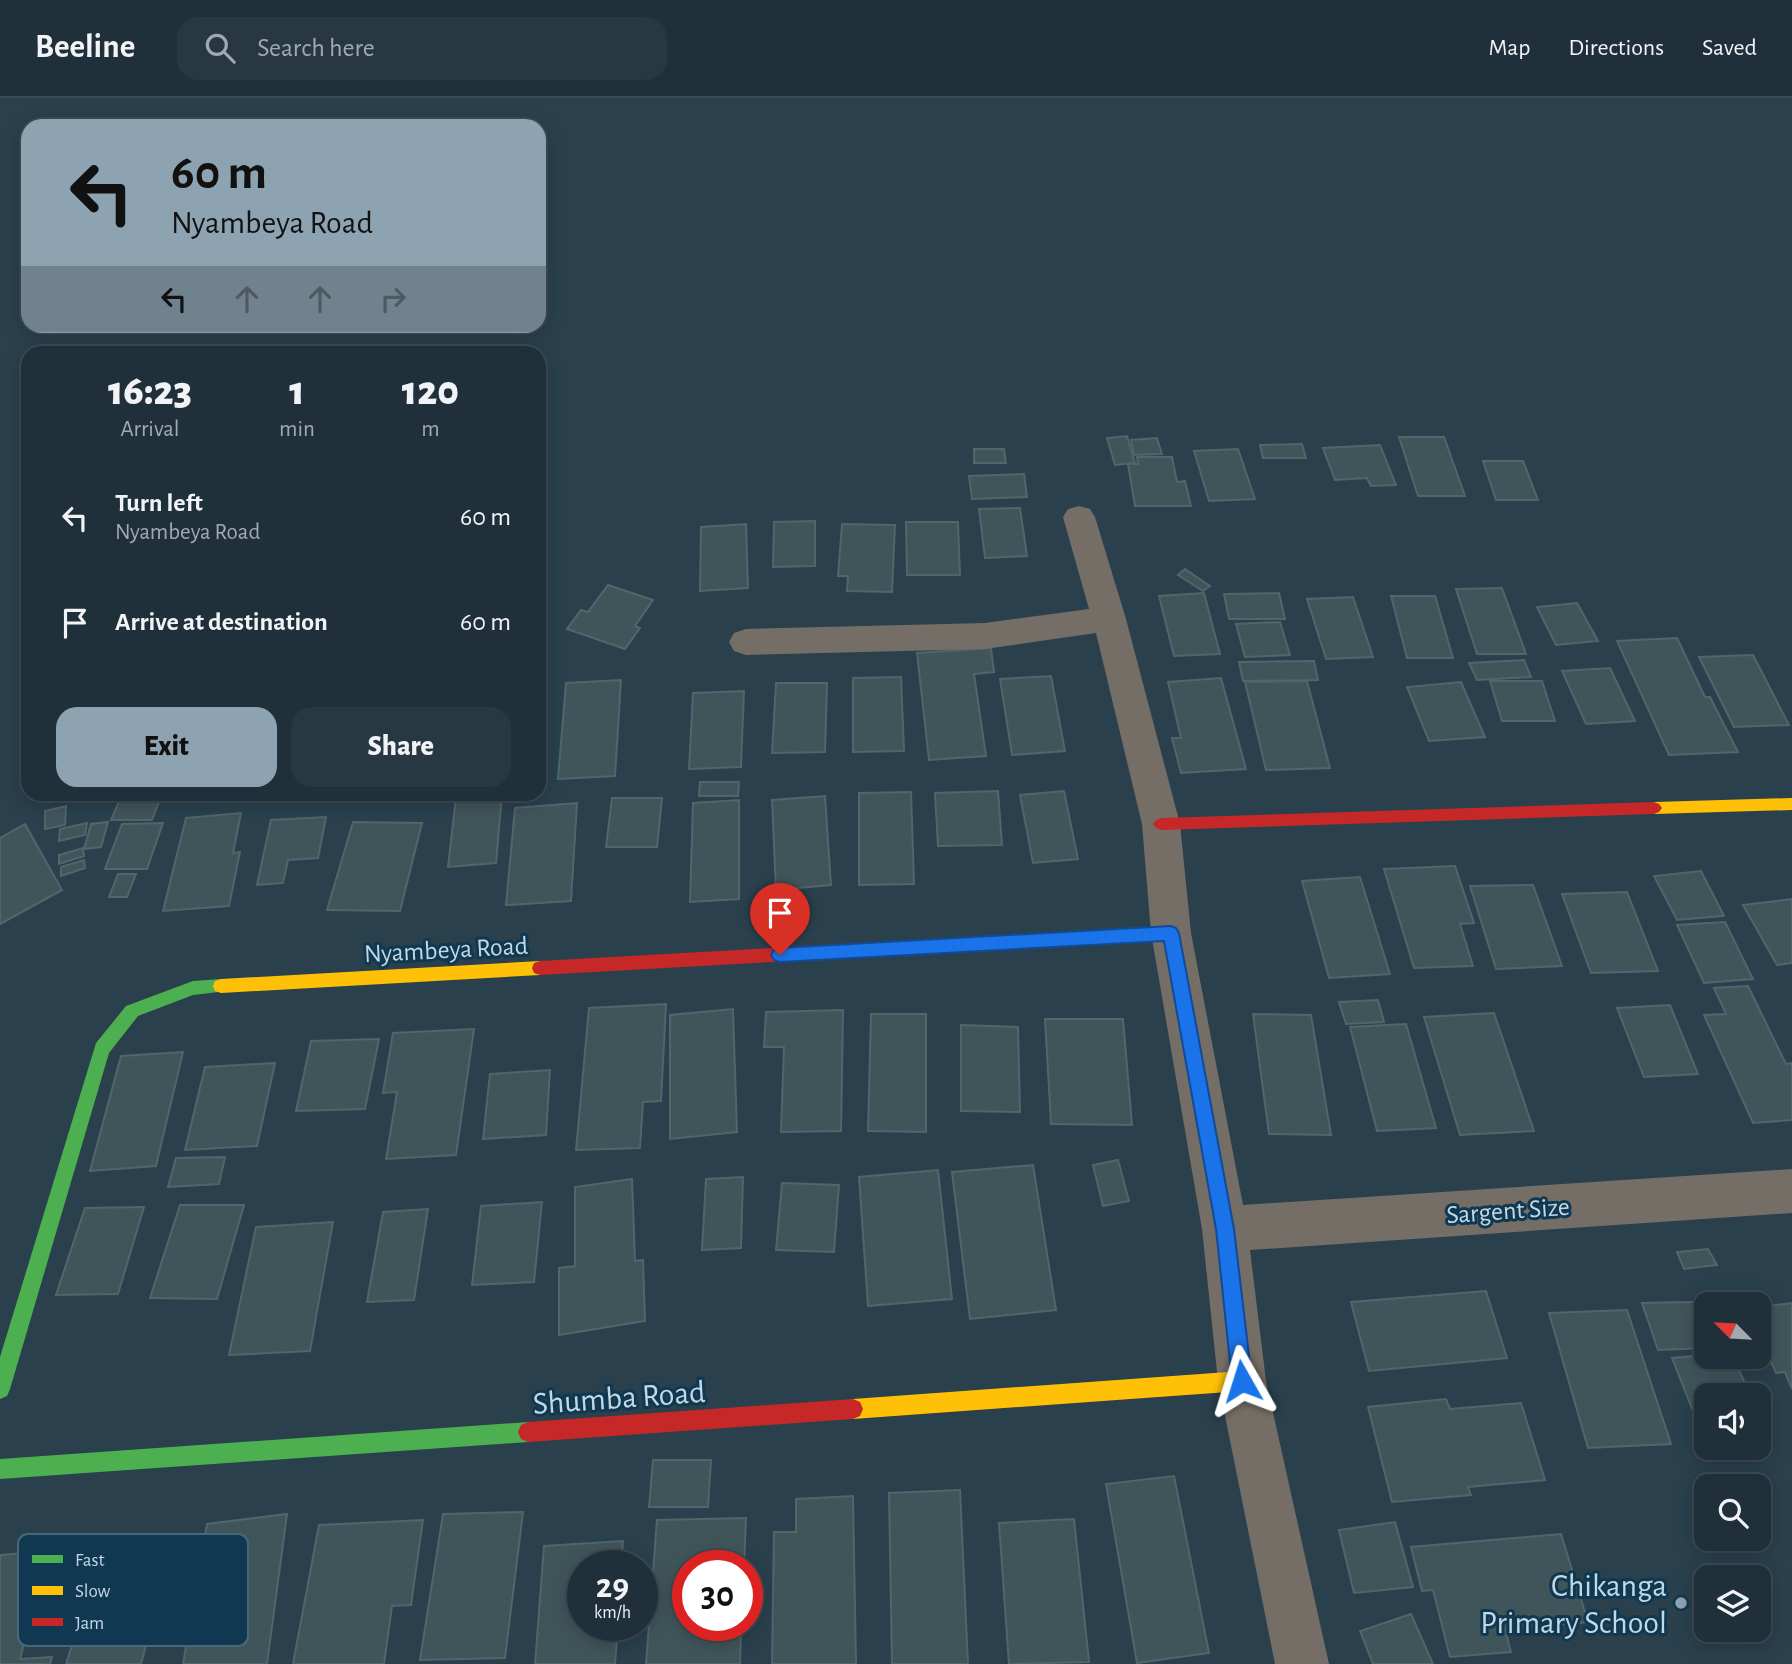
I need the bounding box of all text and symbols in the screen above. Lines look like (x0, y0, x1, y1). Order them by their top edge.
search box (177, 17, 667, 80)
icon: search (201, 29, 239, 67)
text: Beeline (35, 31, 135, 64)
text: Search here (257, 35, 375, 61)
text: Map (1488, 36, 1530, 60)
text: Directions (1568, 36, 1664, 60)
text: Saved (1702, 36, 1757, 60)
icon: left (56, 147, 147, 238)
text: 60 m (171, 149, 267, 198)
text: Nyambeya Road (171, 207, 373, 239)
icon: left (155, 280, 193, 318)
icon: ahead (228, 280, 266, 318)
icon: ahead (301, 280, 339, 318)
icon: right (374, 280, 412, 318)
text: 16:23 (108, 370, 192, 412)
text: 1 (289, 370, 305, 412)
text: 120 (402, 370, 459, 412)
text: Arrival (120, 418, 180, 441)
text: min (279, 418, 315, 441)
text: m (421, 418, 440, 441)
text: Turn left (115, 490, 203, 516)
icon: left (56, 499, 94, 537)
text: 60 m (460, 504, 511, 530)
text: Nyambeya Road (115, 521, 260, 544)
icon: arrive (56, 604, 94, 642)
text: Arrive at destination (115, 609, 328, 635)
text: 60 m (460, 609, 511, 635)
button: Exit (56, 707, 277, 787)
button: Share (291, 707, 511, 787)
pin (750, 883, 810, 955)
icon: arrive (761, 894, 799, 932)
street label: Nyambeya Road (363, 933, 529, 967)
street label: Sargent Size (1446, 1194, 1571, 1228)
north arrow (1694, 1292, 1771, 1368)
map controls (1694, 1292, 1771, 1642)
position arrow (1205, 1344, 1279, 1418)
street label: Shumba Road (532, 1376, 707, 1420)
button: sound (1694, 1383, 1771, 1460)
button: search (1694, 1474, 1771, 1551)
legend (18, 1534, 248, 1646)
speed limit sign: 30 (672, 1550, 763, 1641)
text: Fast (75, 1551, 105, 1570)
button: layers (1694, 1565, 1771, 1642)
text: 29 (596, 1569, 629, 1604)
place label: Chikanga Primary School (1480, 1570, 1667, 1639)
text: Slow (75, 1582, 111, 1601)
marker: Chikanga Primary School (1673, 1595, 1689, 1611)
text: km/h (594, 1604, 631, 1622)
text: Jam (75, 1614, 104, 1633)

